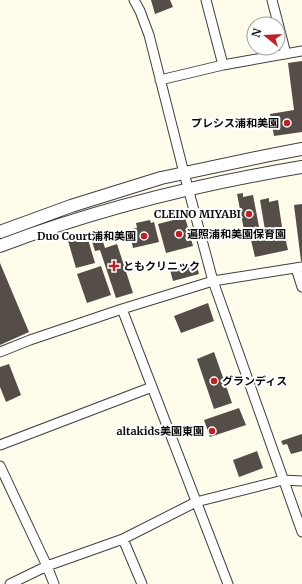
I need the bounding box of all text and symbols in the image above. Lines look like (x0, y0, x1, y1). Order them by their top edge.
north arrow (246, 16, 286, 56)
text: N (248, 26, 265, 39)
place label: プレシス浦和美園 (191, 116, 279, 130)
marker: プレシス浦和美園 (282, 118, 292, 128)
place label: CLEINO MIYABI (154, 207, 241, 221)
marker: CLEINO MIYABI (244, 209, 254, 219)
place label: 遍照浦和美園保育園 (187, 227, 286, 241)
place label: Duo Court浦和美園 (37, 229, 136, 243)
marker: 遍照浦和美園保育園 (174, 229, 184, 239)
marker: Duo Court浦和美園 (139, 231, 149, 241)
place label: ともクリニック (123, 259, 200, 273)
marker: ともクリニック (108, 260, 120, 272)
place label: グランディス (222, 374, 287, 388)
marker: グランディス (209, 376, 219, 386)
place label: altakids美園東園 (116, 424, 204, 438)
marker: altakids美園東園 (207, 426, 217, 436)

